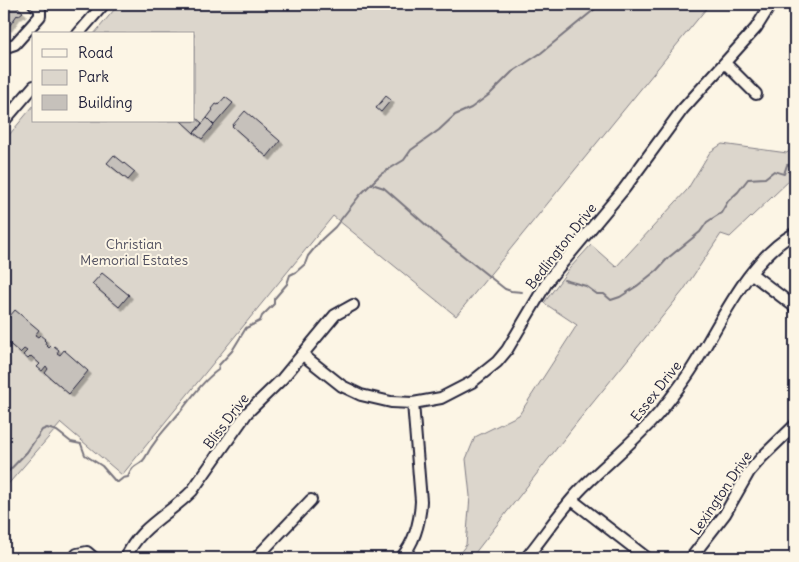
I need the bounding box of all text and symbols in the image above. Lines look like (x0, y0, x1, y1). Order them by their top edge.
legend (32, 32, 195, 122)
text: Road (78, 43, 113, 62)
text: Park (78, 67, 109, 86)
text: Building (78, 93, 133, 112)
street label: Bedlington Drive (522, 199, 600, 293)
park label: Christian Memorial Estates (80, 235, 188, 269)
street label: Essex Drive (627, 357, 685, 425)
street label: Bliss Drive (199, 390, 253, 452)
street label: Lexington Drive (686, 447, 756, 539)

